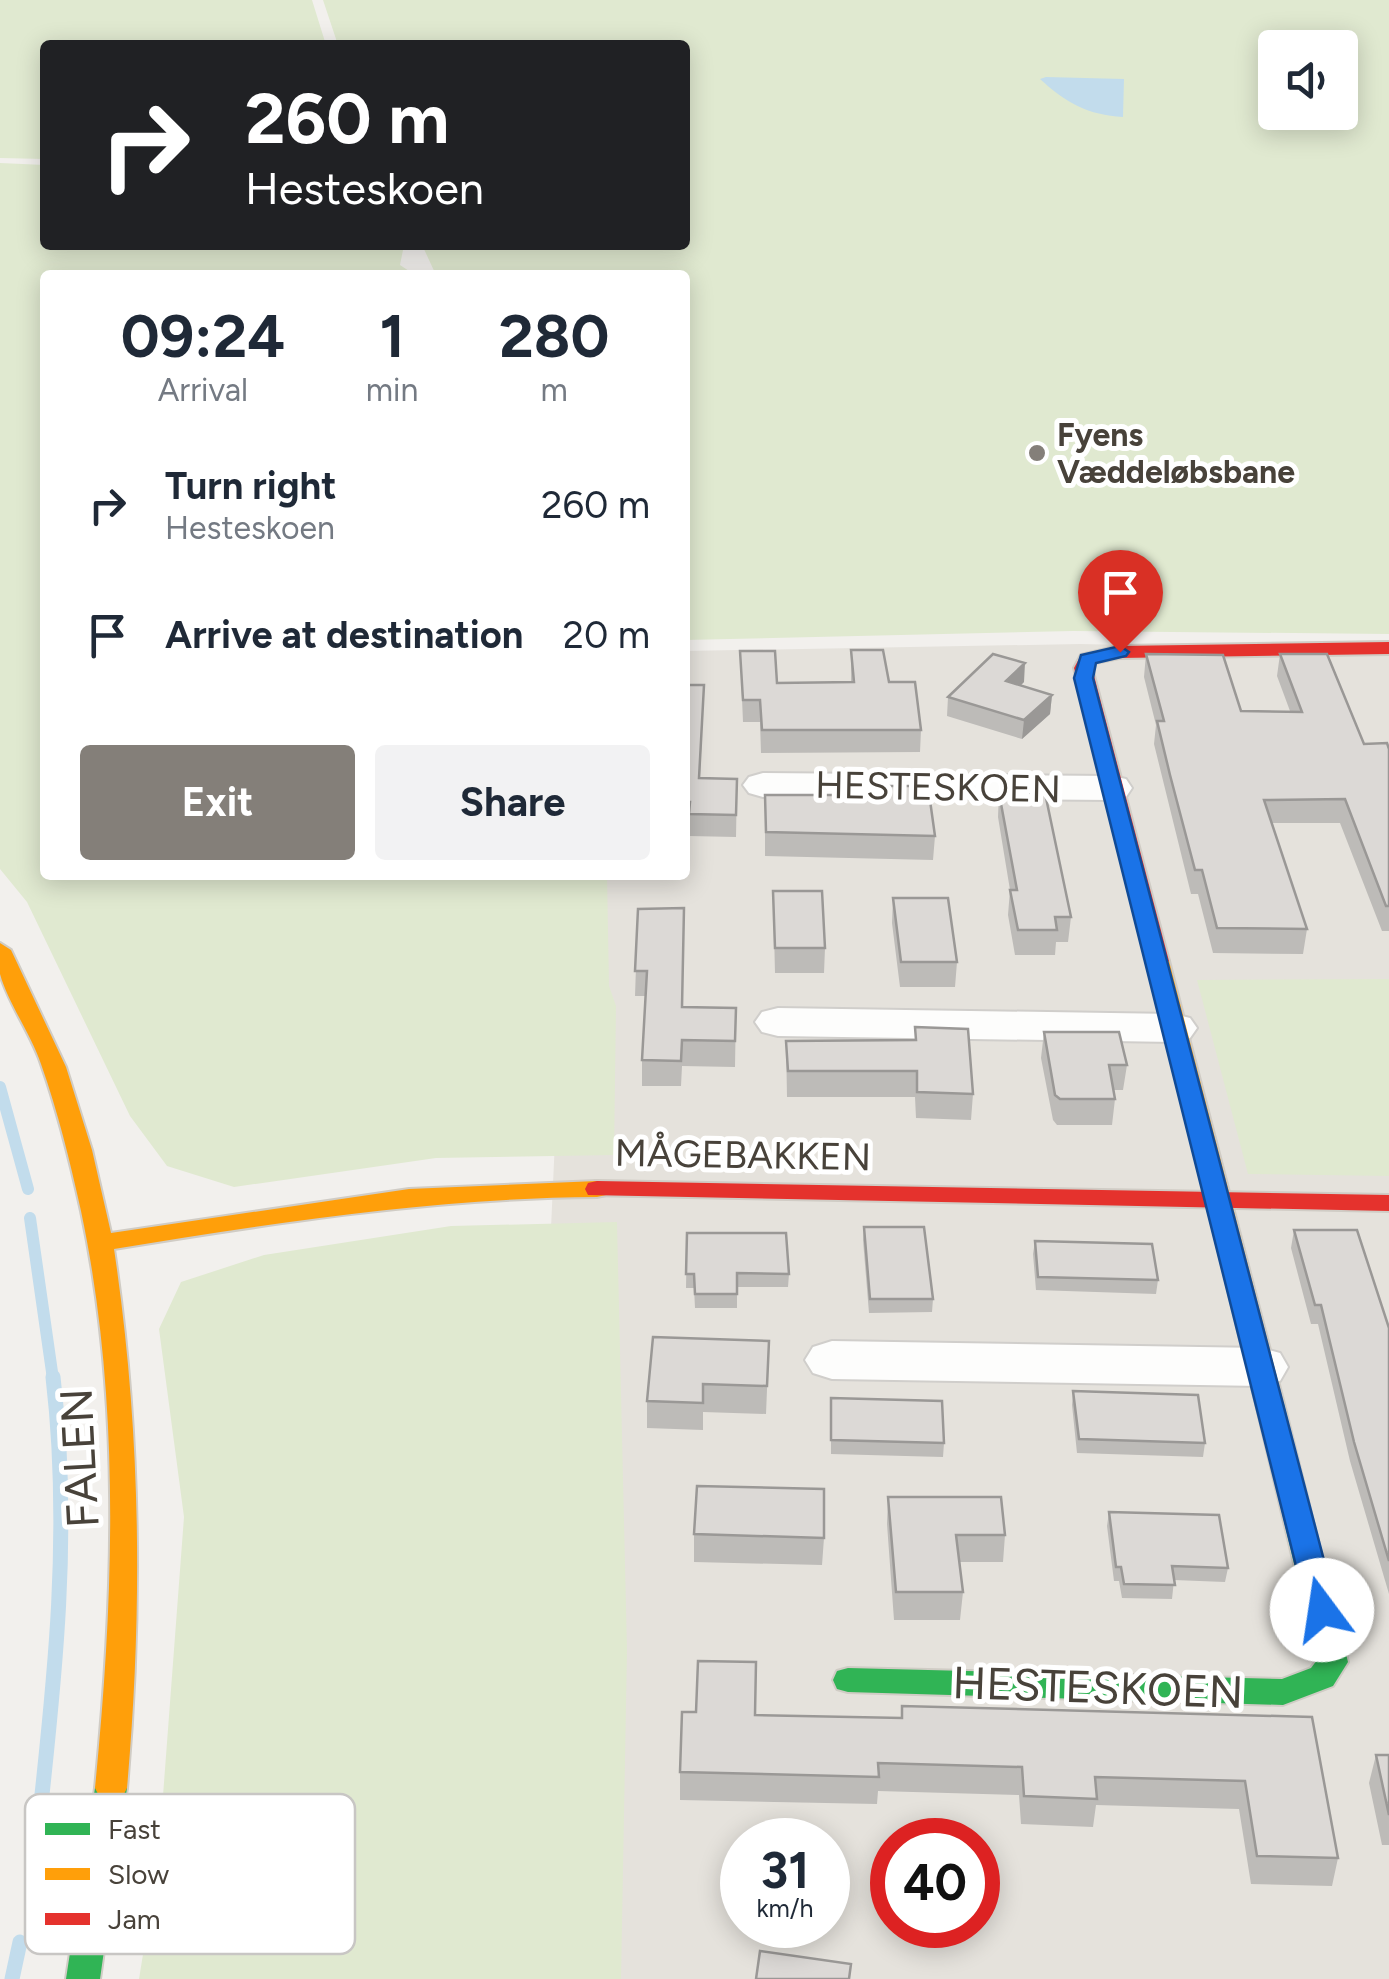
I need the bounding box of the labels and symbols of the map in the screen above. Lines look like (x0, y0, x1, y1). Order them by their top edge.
place label: Fyens Væddeløbsbane (1057, 416, 1295, 491)
marker: Fyens Væddeløbsbane (1026, 442, 1048, 464)
pin (1078, 550, 1163, 653)
street label: HESTESKOEN (815, 762, 1061, 812)
street label: MÅGEBAKKEN (614, 1130, 872, 1180)
street label: FALEN (48, 1387, 110, 1529)
position arrow (1270, 1558, 1374, 1662)
street label: HESTESKOEN (952, 1655, 1244, 1719)
legend (25, 1794, 355, 1954)
text: Fast (108, 1812, 161, 1846)
speed limit sign: 40 (870, 1818, 1000, 1948)
text: Slow (108, 1857, 169, 1891)
text: Jam (108, 1902, 161, 1936)

